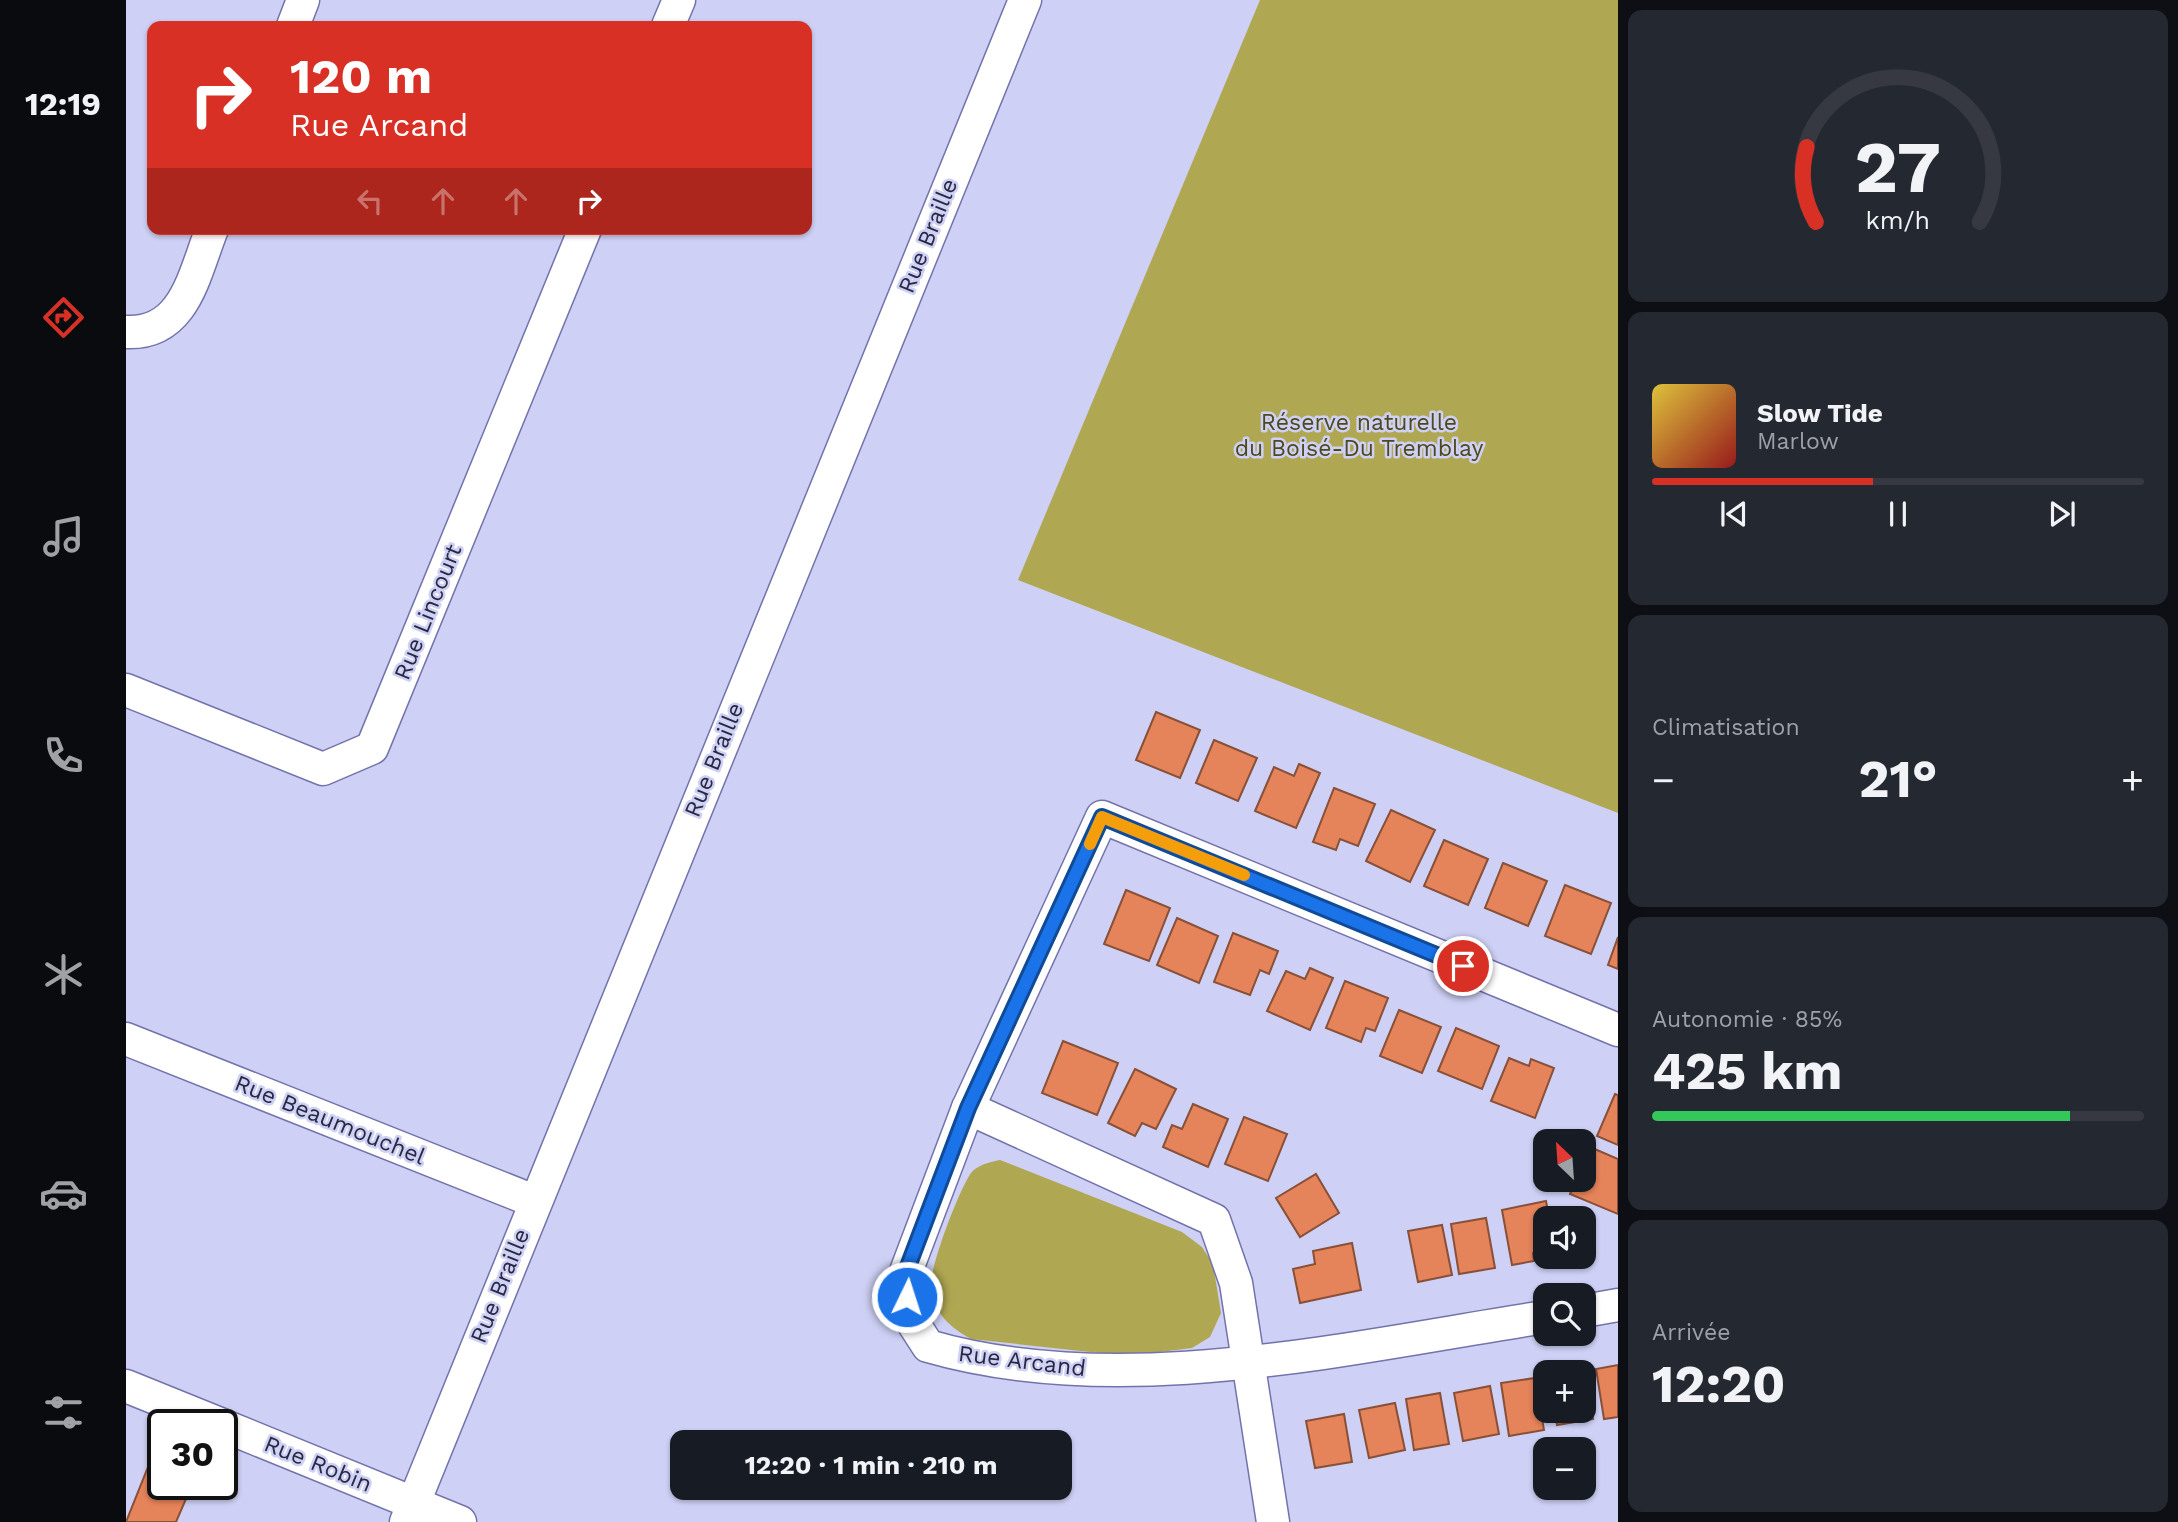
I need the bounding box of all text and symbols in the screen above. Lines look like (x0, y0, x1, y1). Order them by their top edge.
text: 120 m (290, 47, 432, 105)
icon: right (175, 49, 266, 140)
text: 12:19 (25, 85, 101, 123)
text: Rue Arcand (290, 106, 468, 144)
text: 27 (1855, 125, 1941, 211)
street label: Rue Braille (893, 175, 963, 297)
icon: left (351, 182, 389, 220)
icon: ahead (424, 182, 462, 220)
icon: ahead (497, 182, 535, 220)
icon: right (570, 182, 608, 220)
text: km/h (1866, 206, 1930, 235)
icon: directions (39, 293, 88, 342)
text: Slow Tide (1757, 398, 1883, 428)
park label: Réserve naturelle du Boisé-Du Tremblay (1235, 409, 1483, 462)
text: Marlow (1757, 428, 1839, 455)
icon: previous (1715, 495, 1753, 533)
icon: pause (1879, 495, 1917, 533)
icon: next (2043, 495, 2081, 533)
icon: music (39, 512, 88, 561)
street label: Rue Lincourt (389, 540, 468, 684)
street label: Rue Braille (679, 699, 749, 821)
text: Climatisation (1652, 714, 1800, 741)
icon: phone (39, 731, 88, 780)
text: 21° (1858, 749, 1938, 810)
text: − (1652, 758, 1675, 802)
text: + (2121, 758, 2144, 802)
pin (1433, 936, 1493, 996)
icon: arrive (1444, 947, 1482, 985)
icon: climate (39, 950, 88, 999)
text: Autonomie · 85% (1652, 1006, 1842, 1033)
text: 425 km (1652, 1041, 1842, 1102)
street label: Rue Beaumouchel (231, 1069, 429, 1171)
north arrow (1533, 1129, 1596, 1192)
map controls (1533, 1129, 1596, 1500)
icon: car (39, 1169, 88, 1218)
button: sound (1533, 1206, 1596, 1269)
street label: Rue Braille (465, 1225, 535, 1347)
position arrow (870, 1260, 944, 1334)
button: search (1533, 1283, 1596, 1346)
text: Arrivée (1652, 1319, 1731, 1346)
street label: Rue Arcand (957, 1340, 1087, 1382)
text: 12:20 (1652, 1354, 1786, 1415)
button: + (1533, 1360, 1596, 1423)
icon: filters (39, 1388, 88, 1437)
speed limit sign: 30 (147, 1409, 238, 1500)
street label: Rue Robin (260, 1430, 376, 1498)
button: − (1533, 1437, 1596, 1500)
text: 12:20 · 1 min · 210 m (745, 1450, 997, 1480)

